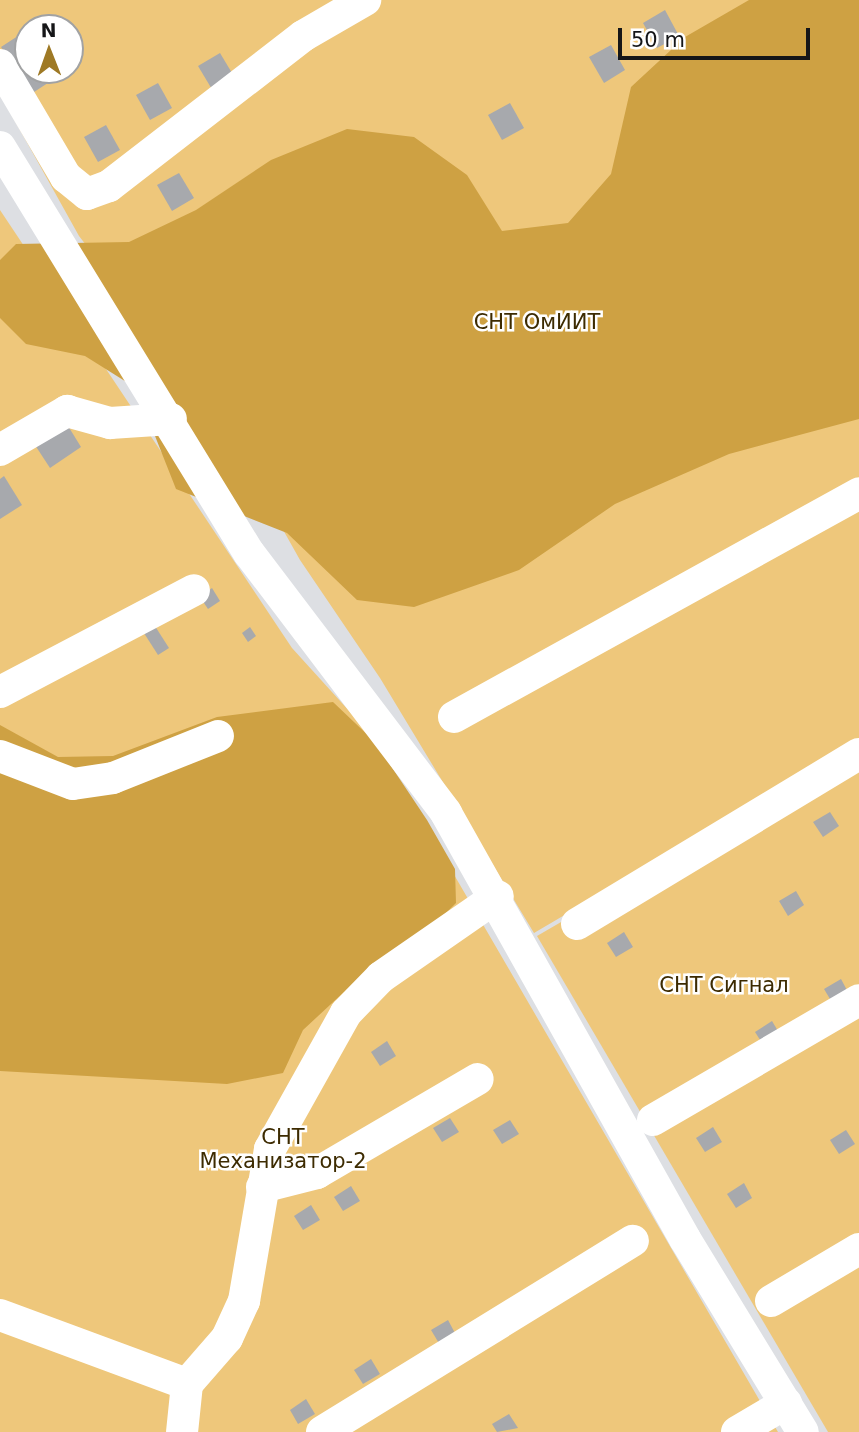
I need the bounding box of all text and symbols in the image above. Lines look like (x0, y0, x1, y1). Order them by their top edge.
north arrow (14, 14, 84, 84)
scale bar (621, 14, 814, 58)
text: N (41, 19, 57, 41)
text: 50 m (631, 28, 685, 52)
park label: СНТ ОмИИТ (474, 309, 600, 335)
park label: СНТ Сигнал (659, 972, 789, 998)
park label: СНТ Механизатор-2 (199, 1124, 367, 1174)

